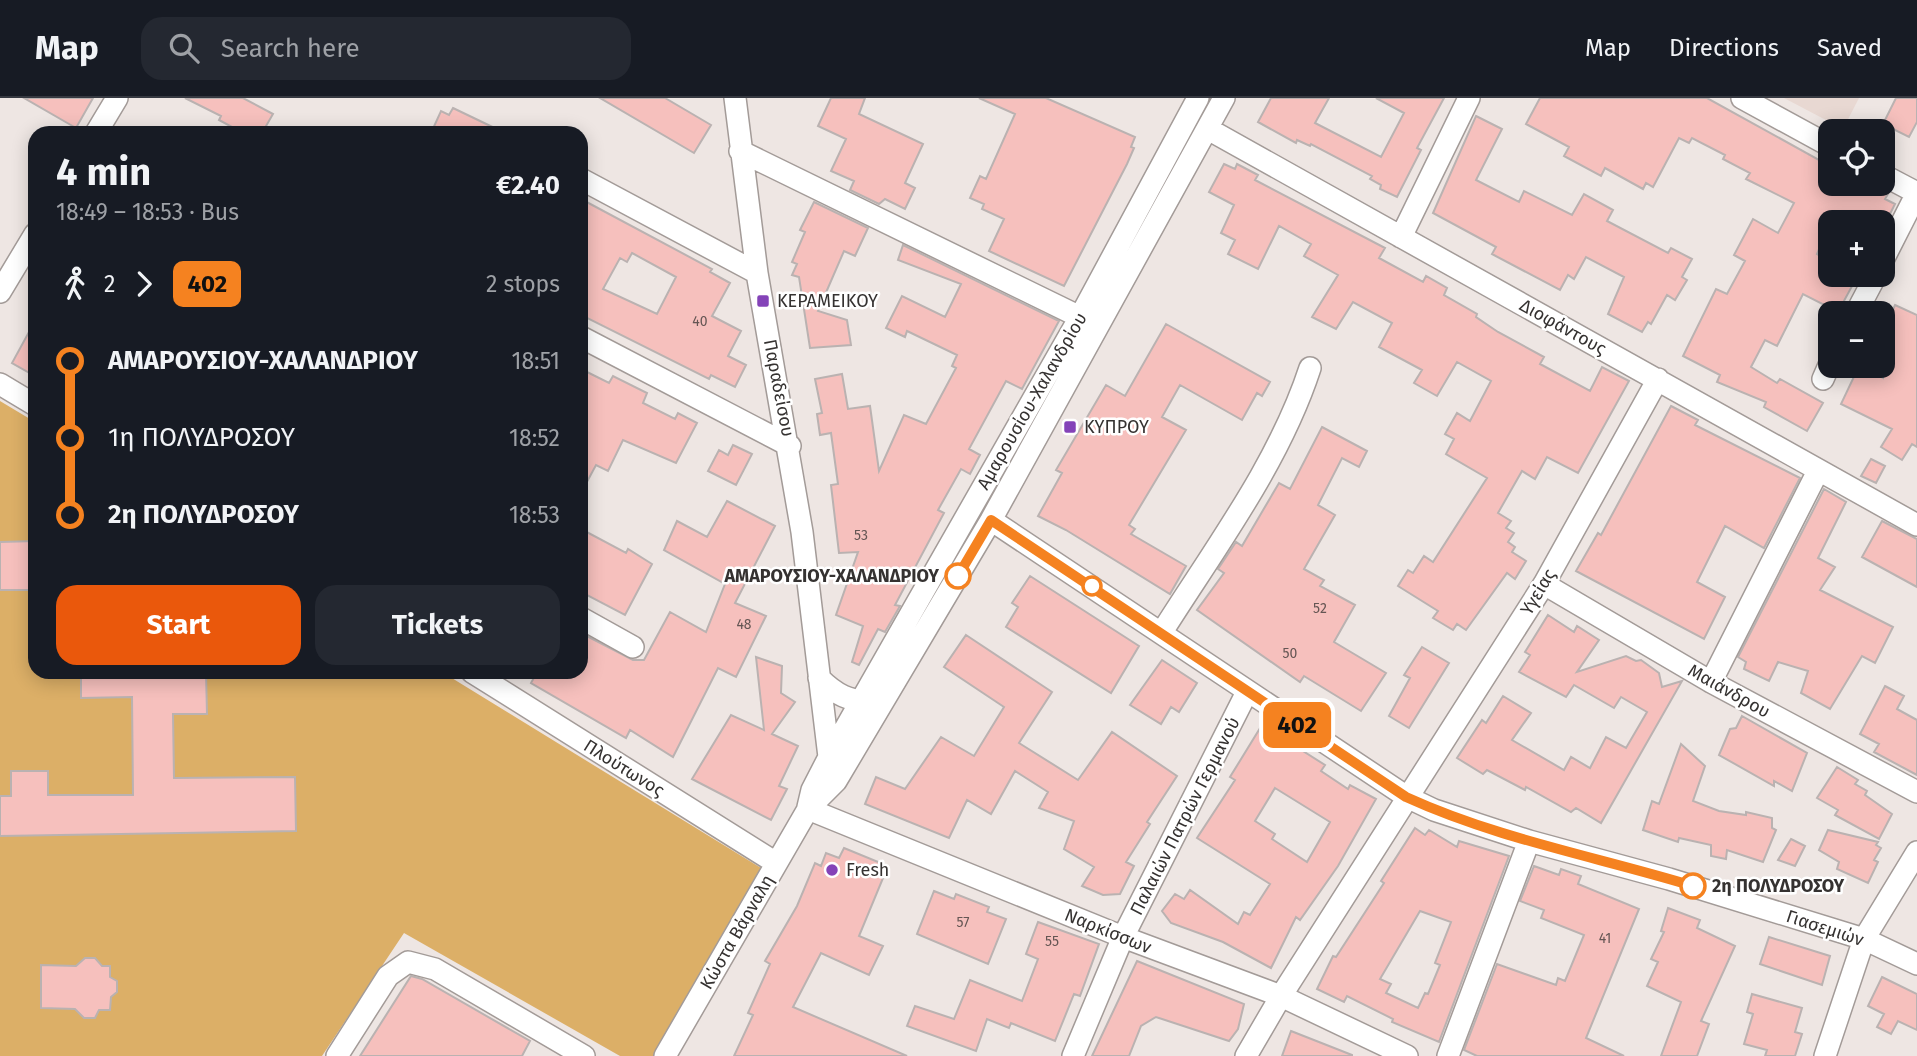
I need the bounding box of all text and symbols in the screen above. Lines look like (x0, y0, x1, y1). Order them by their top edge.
search box (141, 17, 631, 80)
text: Map (35, 28, 99, 68)
icon: search (165, 29, 203, 67)
text: Search here (221, 33, 360, 64)
text: Map (1585, 34, 1631, 62)
text: Directions (1669, 34, 1779, 62)
text: Saved (1817, 34, 1882, 62)
map controls (1818, 119, 1895, 378)
button: locate (1818, 119, 1895, 196)
text: 4 min (56, 149, 151, 195)
text: €2.40 (496, 170, 560, 201)
text: 18:49 – 18:53 · Bus (56, 198, 239, 226)
button: + (1818, 210, 1895, 287)
icon: walk (56, 265, 94, 303)
icon: forward (125, 265, 163, 303)
text: 2 (104, 270, 115, 298)
text: 402 (187, 270, 227, 298)
text: 2 stops (486, 270, 560, 298)
place label: ΚΕΡΑΜΕΙΚΟΥ (777, 290, 878, 312)
marker: ΚΕΡΑΜΕΙΚΟΥ (755, 293, 771, 309)
street label: Διοφάντους (1516, 294, 1611, 360)
button: − (1818, 301, 1895, 378)
street label: Αμαρουσίου-Χαλανδρίου (972, 309, 1092, 493)
house number: 40 (692, 313, 708, 330)
street label: Παραδείσου (759, 337, 799, 439)
text: ΑΜΑΡΟΥΣΙΟΥ-ΧΑΛΑΝΔΡΙΟΥ (108, 345, 418, 376)
text: 18:51 (511, 347, 560, 375)
place label: ΚΥΠΡΟΥ (1084, 416, 1149, 438)
marker: ΚΥΠΡΟΥ (1062, 419, 1078, 435)
text: 1η ΠΟΛΥΔΡΟΣΟΥ (108, 422, 295, 453)
text: 18:52 (509, 424, 560, 452)
text: 2η ΠΟΛΥΔΡΟΣΟΥ (108, 499, 299, 530)
text: 18:53 (509, 501, 560, 529)
house number: 53 (854, 527, 868, 544)
marker: ΑΜΑΡΟΥΣΙΟΥ-ΧΑΛΑΝΔΡΙΟΥ (945, 563, 971, 589)
street label: Υγείας (1516, 564, 1561, 619)
place label: ΑΜΑΡΟΥΣΙΟΥ-ΧΑΛΑΝΔΡΙΟΥ (723, 565, 939, 587)
unlabelled marker (1082, 576, 1102, 596)
button: Start (56, 585, 301, 665)
button: Tickets (315, 585, 560, 665)
house number: 52 (1313, 600, 1327, 617)
house number: 48 (736, 616, 752, 633)
house number: 50 (1283, 645, 1298, 662)
street label: Μαιάνδρου (1684, 659, 1774, 723)
line badge: 402 (1257, 702, 1337, 748)
text: 402 (1277, 711, 1317, 739)
street label: Παλαιών Πατρών Γερμανού (1125, 713, 1245, 919)
street label: Πλούτωνος (580, 735, 669, 802)
place label: Fresh (846, 859, 889, 881)
marker: Fresh (824, 862, 840, 878)
street label: Κώστα Βάρναλη (695, 871, 779, 993)
marker: 2η ΠΟΛΥΔΡΟΣΟΥ (1680, 873, 1706, 899)
place label: 2η ΠΟΛΥΔΡΟΣΟΥ (1712, 875, 1844, 897)
street label: Ναρκίσσων (1061, 904, 1155, 958)
street label: Γιασεμιών (1783, 905, 1867, 951)
house number: 57 (957, 914, 969, 931)
house number: 41 (1599, 930, 1611, 947)
house number: 55 (1045, 933, 1059, 950)

